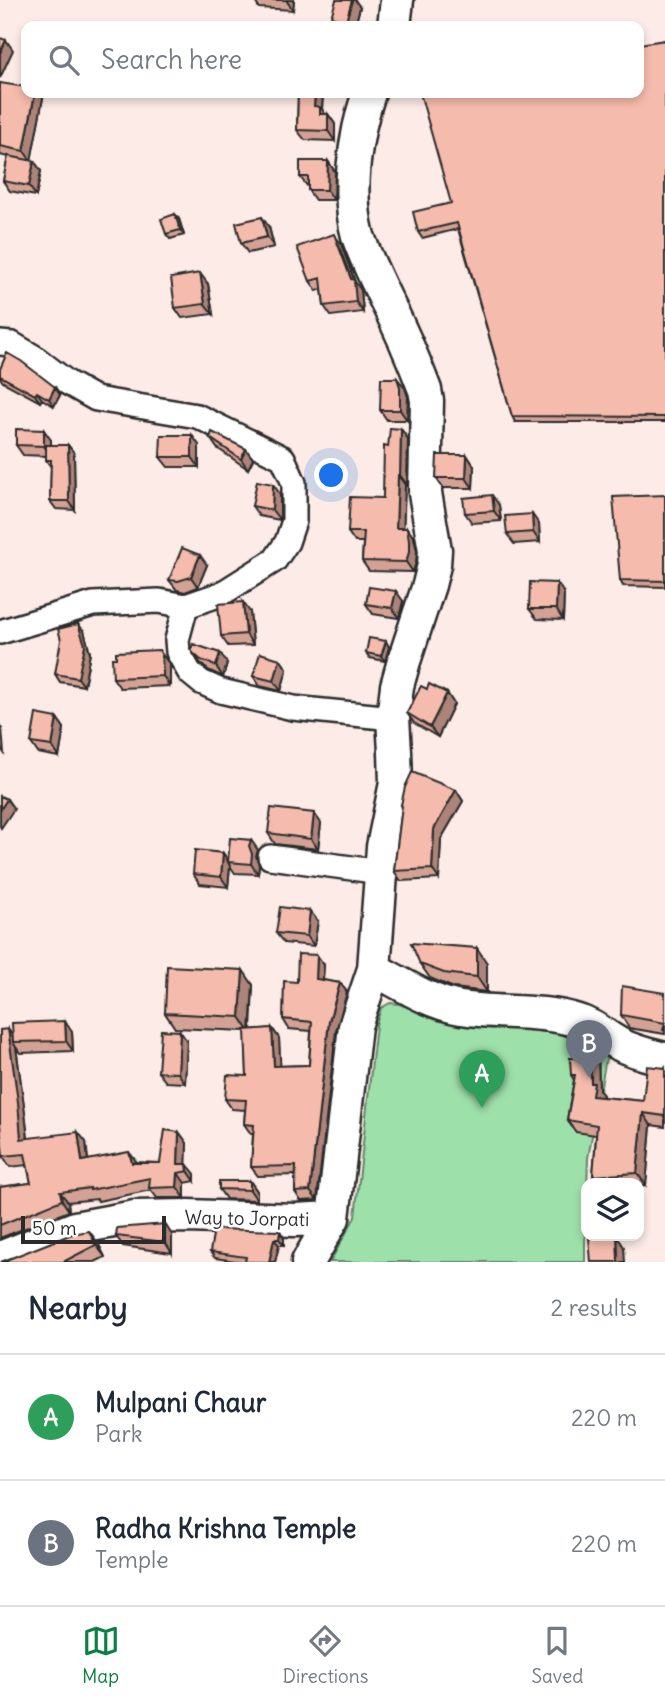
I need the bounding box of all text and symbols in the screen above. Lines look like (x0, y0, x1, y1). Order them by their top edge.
search box (21, 21, 644, 98)
icon: search (45, 41, 83, 79)
text: Search here (101, 43, 242, 76)
your location (314, 458, 348, 492)
pin: B (566, 1020, 612, 1078)
pin: A (459, 1050, 505, 1108)
map controls (581, 1178, 644, 1241)
button: layers (581, 1178, 644, 1241)
street label: Way to Jorpati (184, 1205, 310, 1231)
scale bar (21, 1213, 166, 1245)
text: 50 m (32, 1216, 77, 1240)
text: Nearby (28, 1289, 128, 1327)
text: 2 results (551, 1293, 637, 1322)
text: Mulpani Chaur (95, 1386, 266, 1419)
text: A (44, 1403, 58, 1432)
text: 220 m (571, 1403, 637, 1432)
text: Park (95, 1419, 143, 1448)
text: Radha Krishna Temple (95, 1512, 356, 1545)
text: B (43, 1529, 59, 1558)
text: 220 m (571, 1529, 637, 1558)
text: Temple (95, 1545, 169, 1574)
tab: Map (82, 1622, 120, 1688)
tab: Directions (283, 1622, 368, 1688)
tab: Saved (531, 1622, 583, 1688)

